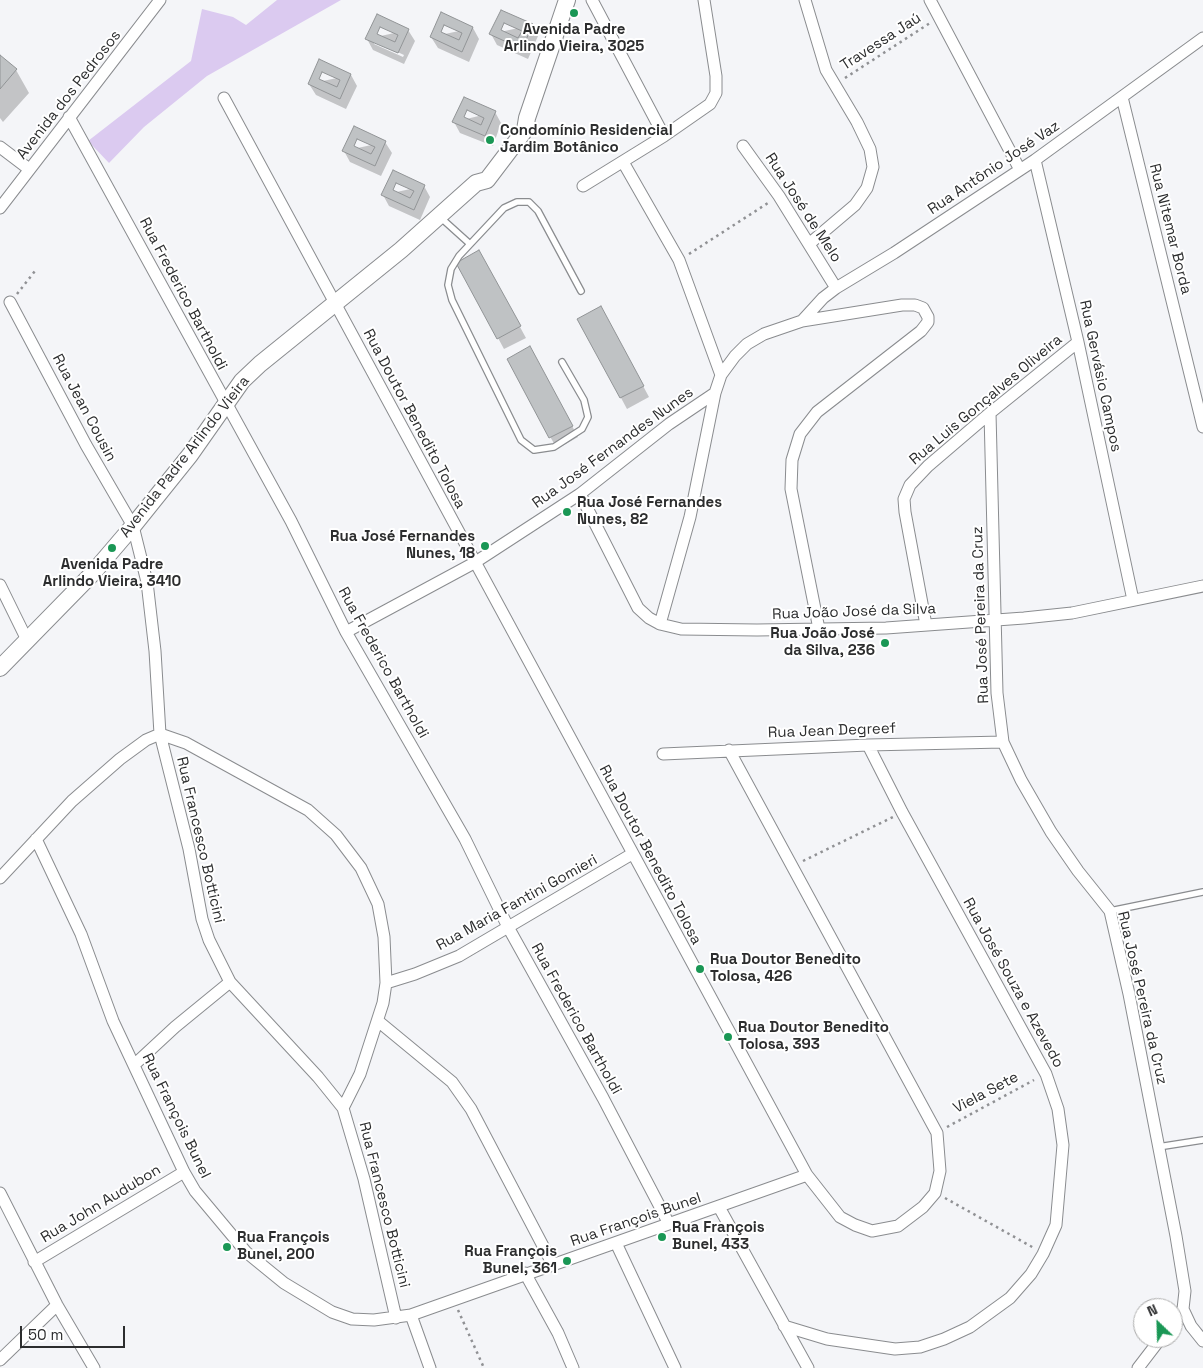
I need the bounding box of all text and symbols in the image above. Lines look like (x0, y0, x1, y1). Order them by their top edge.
marker: Avenida Padre Arlindo Vieira, 3025 (568, 7, 580, 19)
street label: Travessa Jaú (837, 9, 925, 75)
place label: Avenida Padre Arlindo Vieira, 3025 (504, 21, 644, 56)
street label: Avenida dos Pedrosos (13, 27, 125, 163)
street label: Rua Antônio José Vaz (925, 117, 1063, 219)
place label: Condomínio Residencial Jardim Botânico (500, 122, 673, 157)
marker: Condomínio Residencial Jardim Botânico (484, 134, 496, 146)
street label: Rua José de Melo (761, 150, 845, 266)
street label: Rua Nitemar Borda (1145, 162, 1195, 296)
street label: Rua Frederico Bartholdi (135, 215, 231, 373)
street label: Rua Gervásio Campos (1075, 298, 1125, 454)
street label: Rua Doutor Benedito Tolosa (359, 326, 469, 512)
street label: Rua Luis Gonçalves Oliveira (906, 331, 1066, 469)
street label: Rua Jean Cousin (48, 351, 120, 465)
street label: Avenida Padre Arlindo Vieira (116, 373, 254, 541)
street label: Rua José Fernandes Nunes (529, 384, 697, 512)
place label: Rua José Fernandes Nunes, 82 (577, 494, 722, 529)
marker: Rua José Fernandes Nunes, 82 (561, 506, 573, 518)
street label: Rua José Pereira da Cruz (969, 526, 993, 704)
place label: Rua José Fernandes Nunes, 18 (330, 528, 475, 563)
marker: Rua José Fernandes Nunes, 18 (479, 540, 491, 552)
marker: Avenida Padre Arlindo Vieira, 3410 (106, 542, 118, 554)
place label: Avenida Padre Arlindo Vieira, 3410 (43, 556, 181, 591)
street label: Rua Frederico Bartholdi (334, 584, 432, 742)
street label: Rua João José da Silva (772, 600, 936, 624)
place label: Rua João José da Silva, 236 (770, 625, 875, 660)
marker: Rua João José da Silva, 236 (879, 637, 891, 649)
street label: Rua Jean Degreef (768, 720, 896, 742)
street label: Rua Francesco Botticini (172, 755, 228, 925)
street label: Rua Doutor Benedito Tolosa (595, 762, 705, 948)
street label: Rua Maria Fantini Gomieri (433, 851, 601, 955)
street label: Rua José Souza e Azevedo (959, 895, 1067, 1071)
street label: Rua José Pereira da Cruz (1113, 910, 1171, 1086)
street label: Rua Frederico Bartholdi (527, 940, 625, 1098)
place label: Rua Doutor Benedito Tolosa, 426 (710, 951, 861, 986)
marker: Rua Doutor Benedito Tolosa, 426 (694, 963, 706, 975)
place label: Rua Doutor Benedito Tolosa, 393 (738, 1019, 889, 1054)
marker: Rua Doutor Benedito Tolosa, 393 (722, 1031, 734, 1043)
street label: Rua François Bunel (138, 1051, 214, 1181)
street label: Viela Sete (950, 1068, 1022, 1118)
street label: Rua Francesco Botticini (355, 1120, 413, 1290)
street label: Rua John Audubon (38, 1161, 164, 1247)
street label: Rua François Bunel (568, 1189, 704, 1251)
place label: Rua François Bunel, 433 (672, 1219, 765, 1254)
place label: Rua François Bunel, 200 (237, 1229, 330, 1264)
marker: Rua François Bunel, 433 (656, 1231, 668, 1243)
marker: Rua François Bunel, 200 (221, 1241, 233, 1253)
place label: Rua François Bunel, 361 (464, 1243, 557, 1278)
marker: Rua François Bunel, 361 (561, 1255, 573, 1267)
north arrow (1133, 1298, 1183, 1348)
text: N (1144, 1300, 1160, 1320)
scale bar (22, 1316, 128, 1348)
text: 50 m (28, 1325, 63, 1344)

